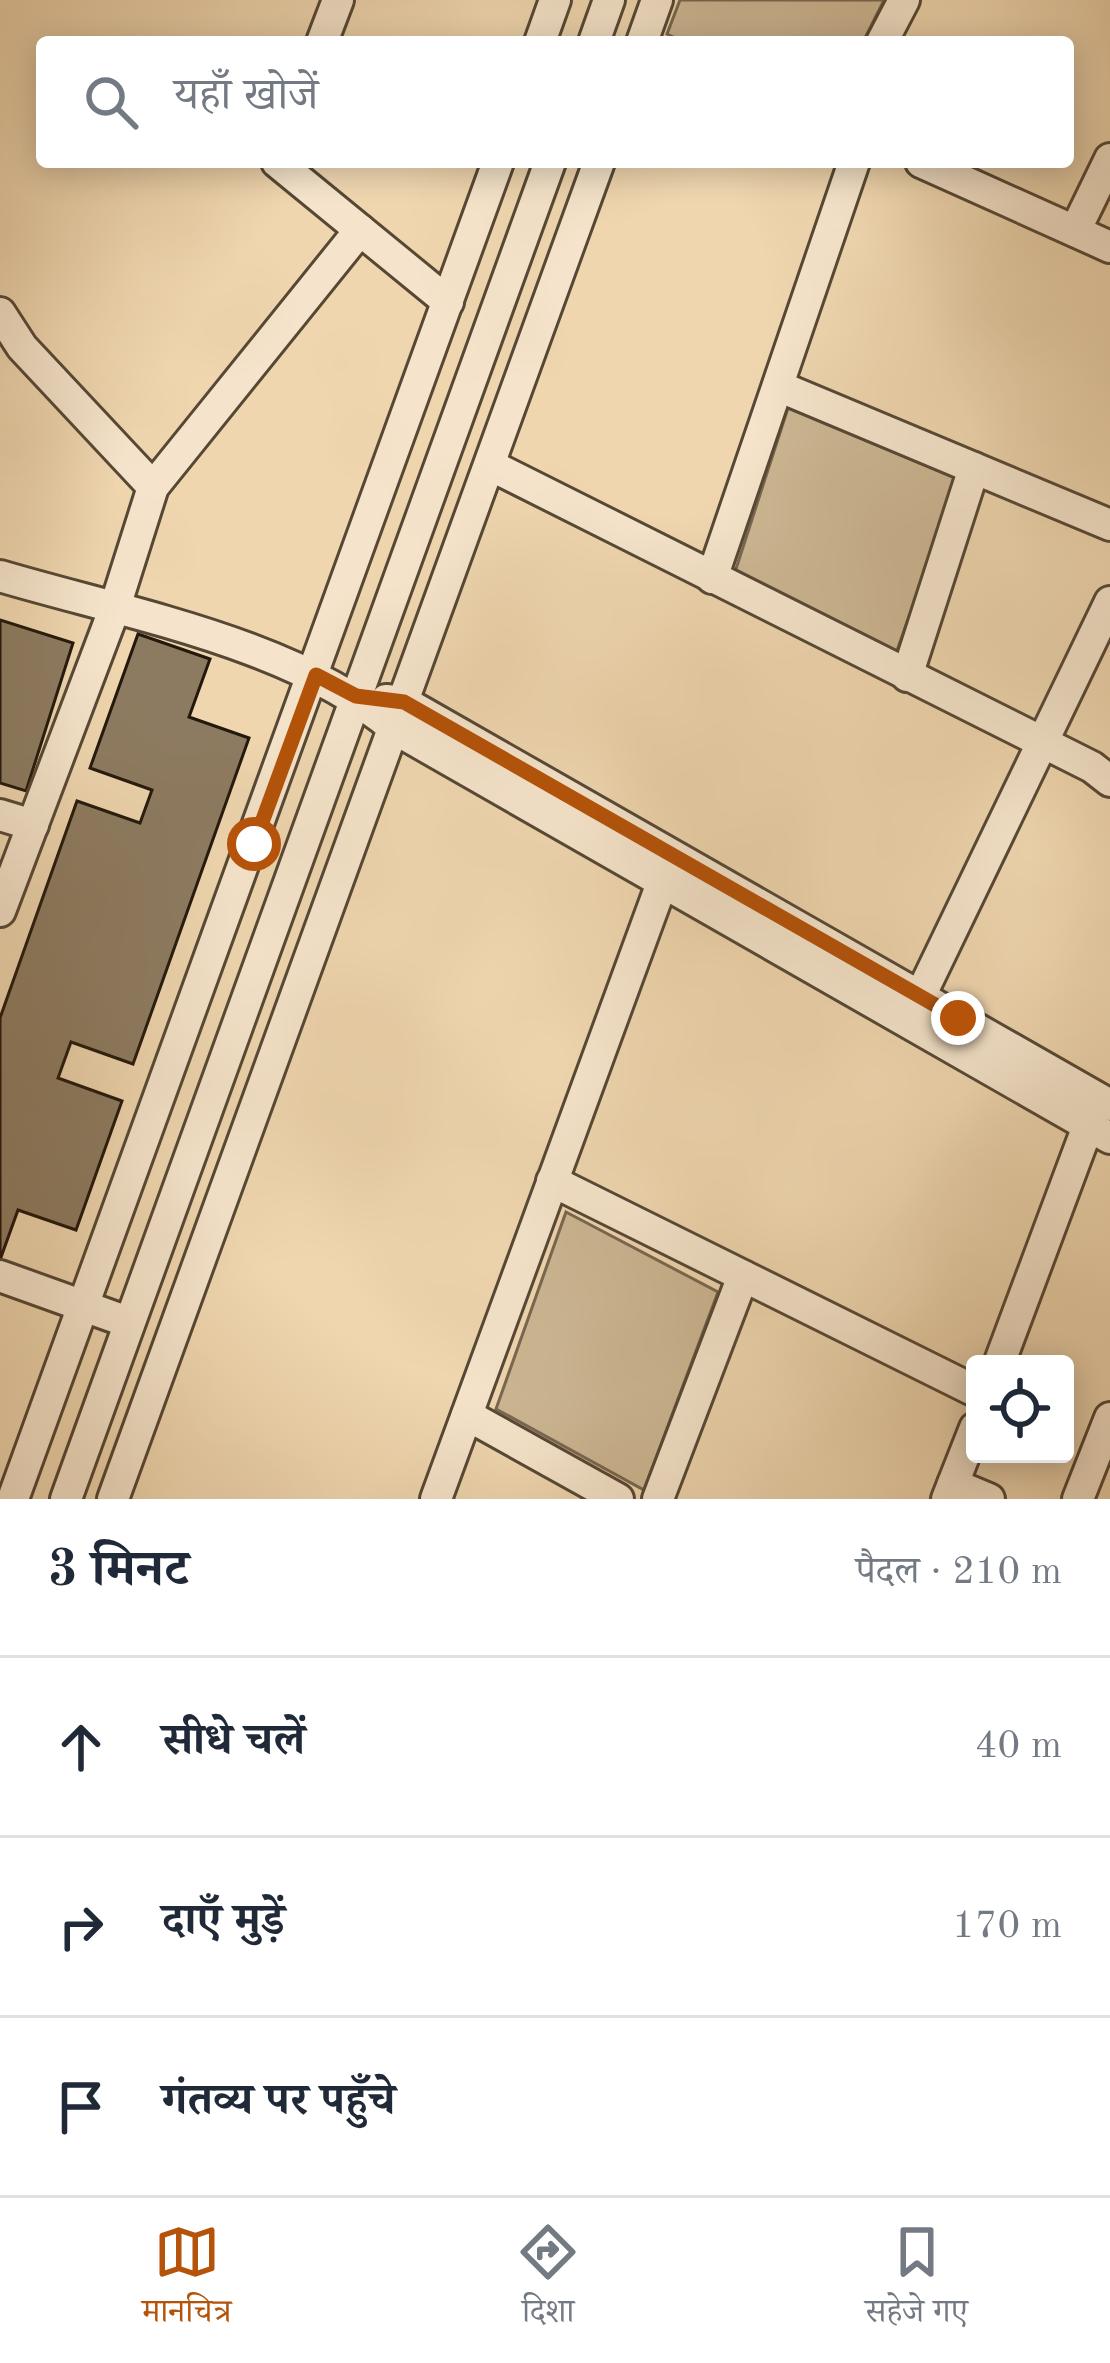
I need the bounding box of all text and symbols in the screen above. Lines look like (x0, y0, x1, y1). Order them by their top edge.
search box (36, 36, 1074, 168)
icon: search (78, 69, 144, 135)
text: यहाँ खोजें (174, 75, 318, 120)
route start (227, 817, 281, 871)
route end (931, 991, 985, 1045)
map controls (966, 1355, 1074, 1463)
button: locate (966, 1355, 1074, 1463)
text: 3 मिनट (48, 1546, 189, 1597)
text: पैदल · 210 m (856, 1553, 1062, 1592)
icon: ahead (48, 1714, 114, 1780)
text: सीधे चलें (162, 1720, 305, 1765)
text: 40 m (975, 1727, 1062, 1766)
icon: right (48, 1894, 114, 1960)
text: दाएँ मुड़ें (162, 1900, 285, 1945)
text: 170 m (952, 1907, 1062, 1946)
icon: arrive (48, 2074, 114, 2140)
text: गंतव्य पर पहुँचे (162, 2080, 395, 2125)
tab: मानचित्र (142, 2219, 231, 2343)
tab: दिशा (515, 2219, 581, 2343)
tab: सहेजे गए (865, 2219, 968, 2343)

